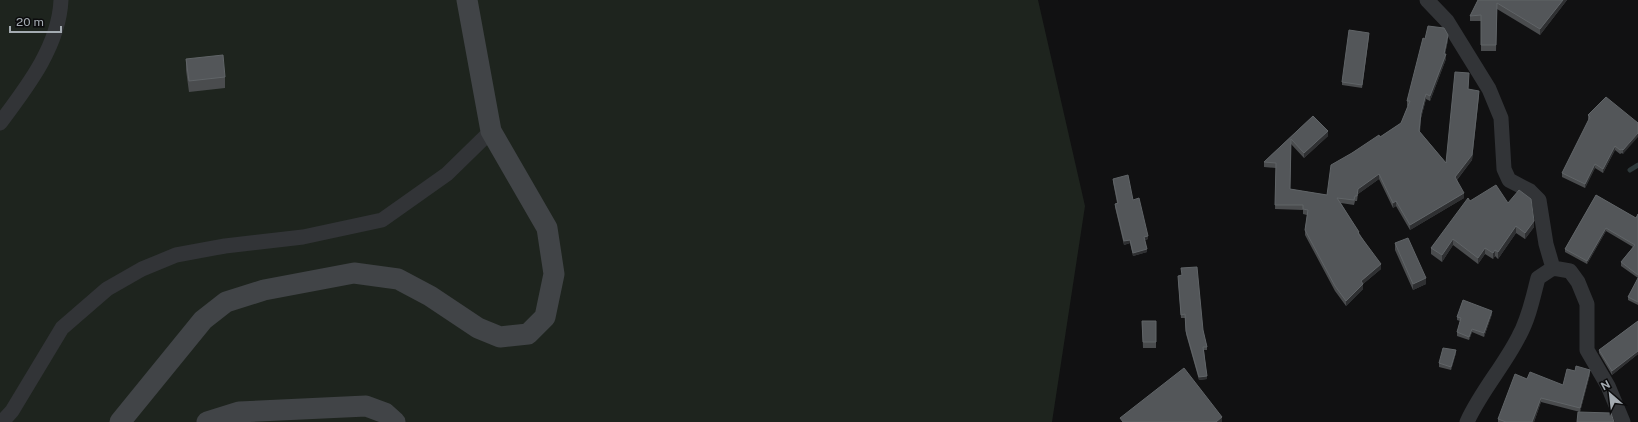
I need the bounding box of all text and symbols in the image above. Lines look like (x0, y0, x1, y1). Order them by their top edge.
scale bar (10, 8, 61, 34)
text: 20 m (16, 15, 44, 29)
north arrow (1590, 374, 1630, 414)
text: N (1599, 378, 1612, 392)

